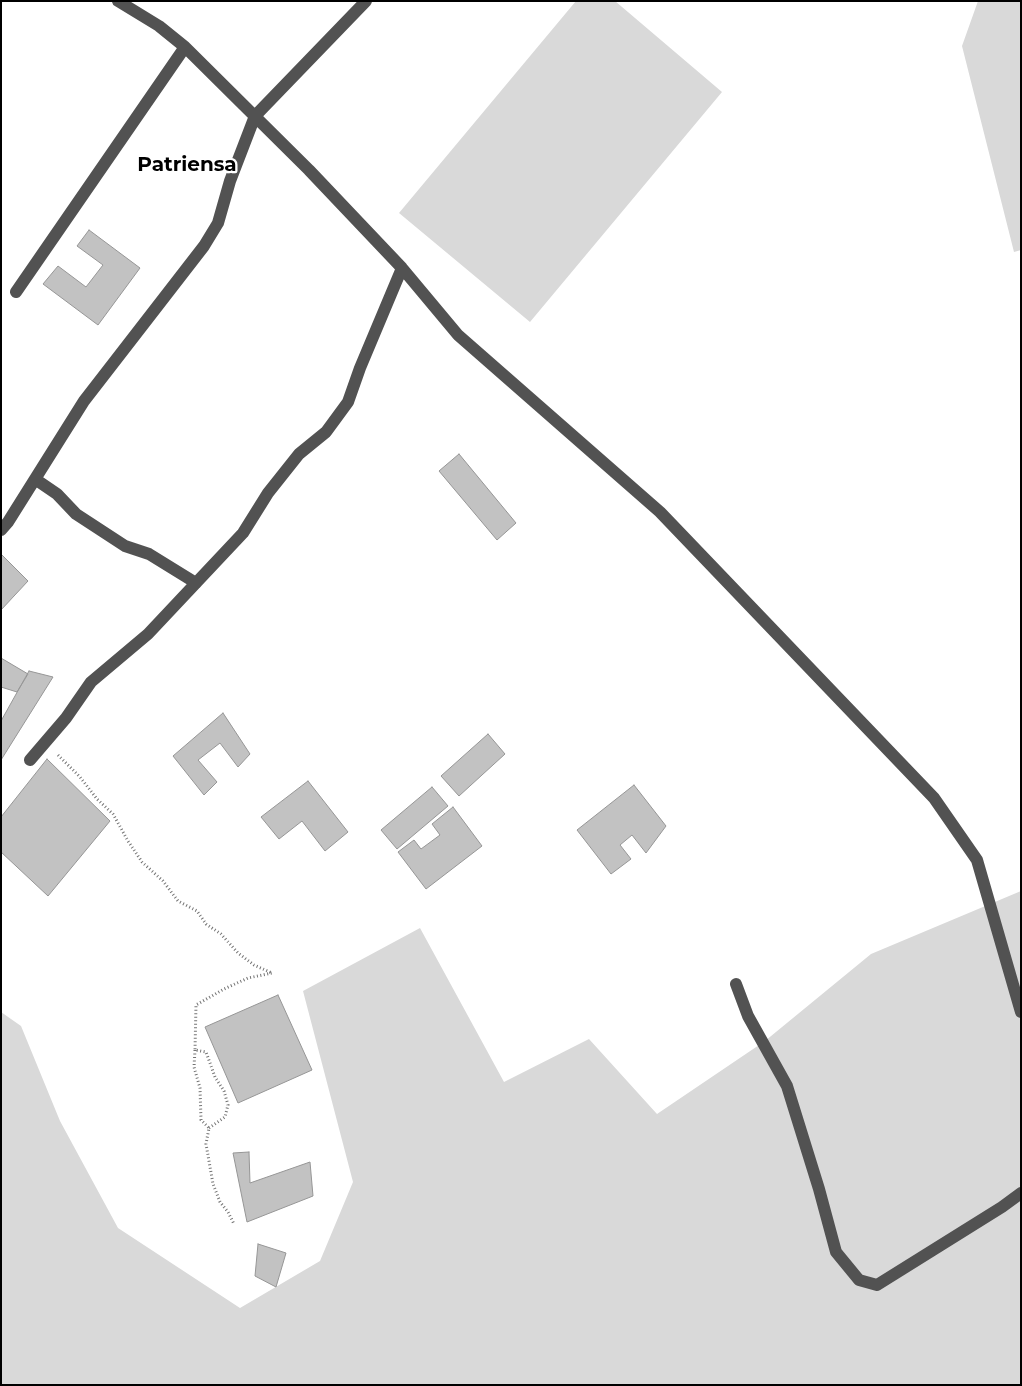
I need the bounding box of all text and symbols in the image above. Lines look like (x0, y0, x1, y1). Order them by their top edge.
district label: Patriensa (137, 153, 237, 177)

